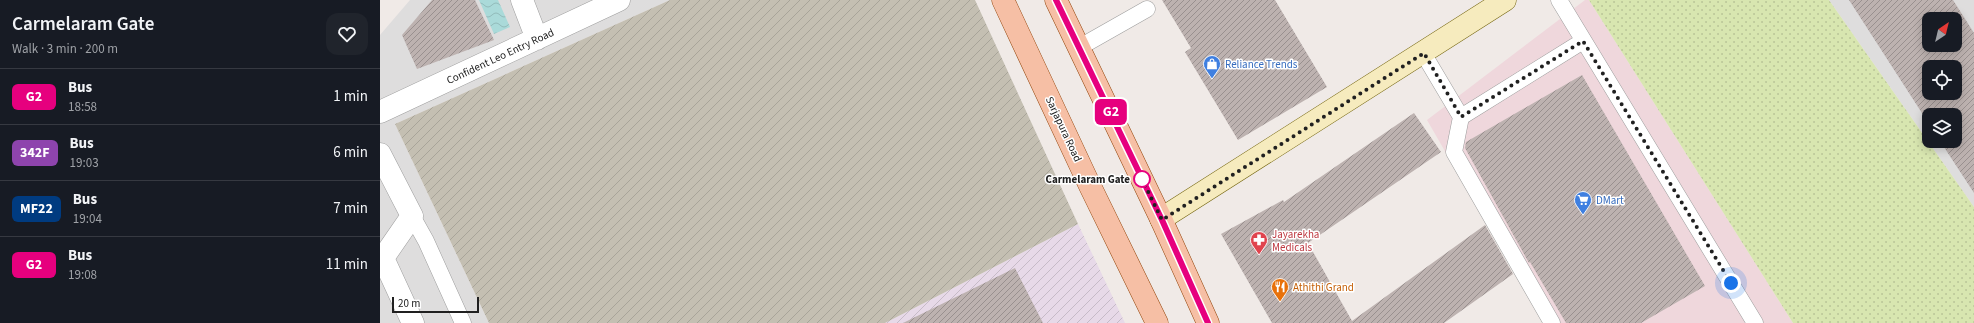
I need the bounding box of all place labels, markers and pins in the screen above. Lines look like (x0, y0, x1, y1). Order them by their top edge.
shop icon: Reliance Trends (1202, 54, 1222, 79)
place label: Reliance Trends (1225, 57, 1298, 72)
marker: Carmelaram Gate (1133, 170, 1151, 188)
place label: Carmelaram Gate (1046, 172, 1130, 187)
supermarket icon: DMart (1573, 190, 1593, 215)
place label: DMart (1596, 193, 1624, 208)
place label: Jayarekha Medicals (1272, 227, 1319, 255)
pharmacy icon: Jayarekha Medicals (1249, 230, 1269, 255)
restaurant icon: Athithi Grand (1270, 277, 1290, 302)
place label: Athithi Grand (1293, 280, 1354, 295)

